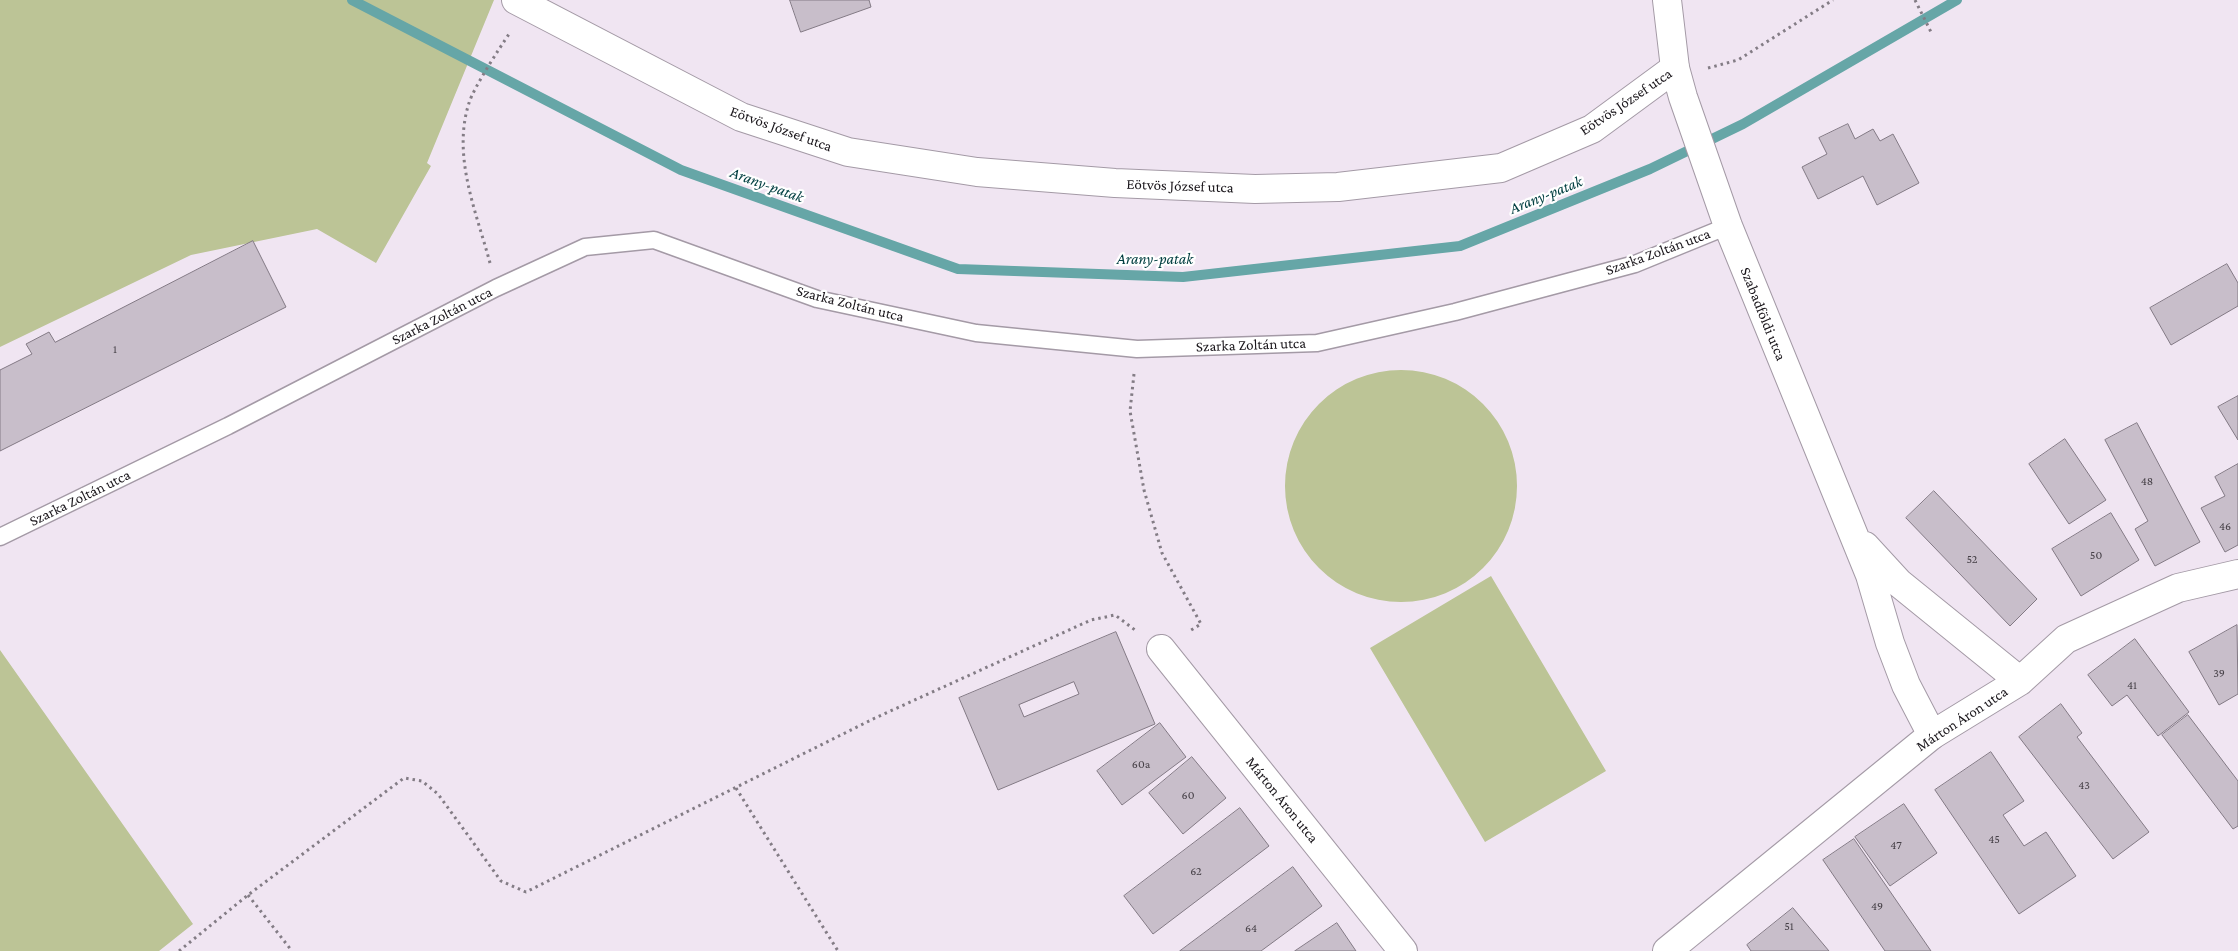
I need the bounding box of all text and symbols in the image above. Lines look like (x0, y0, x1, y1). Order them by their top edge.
street label: Eötvös József utca (1576, 65, 1676, 139)
street label: Eötvös József utca (727, 102, 835, 156)
water label: Arany-patak (728, 163, 806, 207)
water label: Arany-patak (1507, 172, 1585, 218)
street label: Eötvös József utca (1126, 175, 1234, 197)
street label: Szarka Zoltán utca (1603, 225, 1713, 279)
water label: Arany-patak (1117, 249, 1193, 269)
street label: Szabadföldi utca (1736, 265, 1790, 363)
street label: Szarka Zoltán utca (794, 282, 906, 326)
street label: Szarka Zoltán utca (389, 283, 495, 349)
street label: Szarka Zoltán utca (1196, 334, 1306, 356)
house number: 1 (113, 342, 117, 356)
street label: Szarka Zoltán utca (26, 466, 134, 530)
house number: 48 (2141, 474, 2153, 488)
house number: 46 (2219, 519, 2231, 533)
house number: 50 (2090, 548, 2102, 562)
house number: 52 (1966, 552, 1978, 566)
house number: 39 (2213, 666, 2225, 680)
house number: 41 (2127, 678, 2137, 692)
street label: Márton Áron utca (1913, 683, 2011, 755)
street label: Márton Áron utca (1242, 753, 1322, 847)
house number: 60a (1132, 757, 1150, 771)
house number: 43 (2078, 778, 2090, 792)
house number: 60 (1182, 788, 1194, 802)
house number: 45 (1988, 832, 2000, 846)
house number: 47 (1890, 838, 1902, 852)
house number: 62 (1190, 864, 1202, 878)
house number: 49 (1871, 899, 1883, 913)
house number: 51 (1784, 919, 1794, 933)
house number: 64 (1245, 921, 1257, 935)

